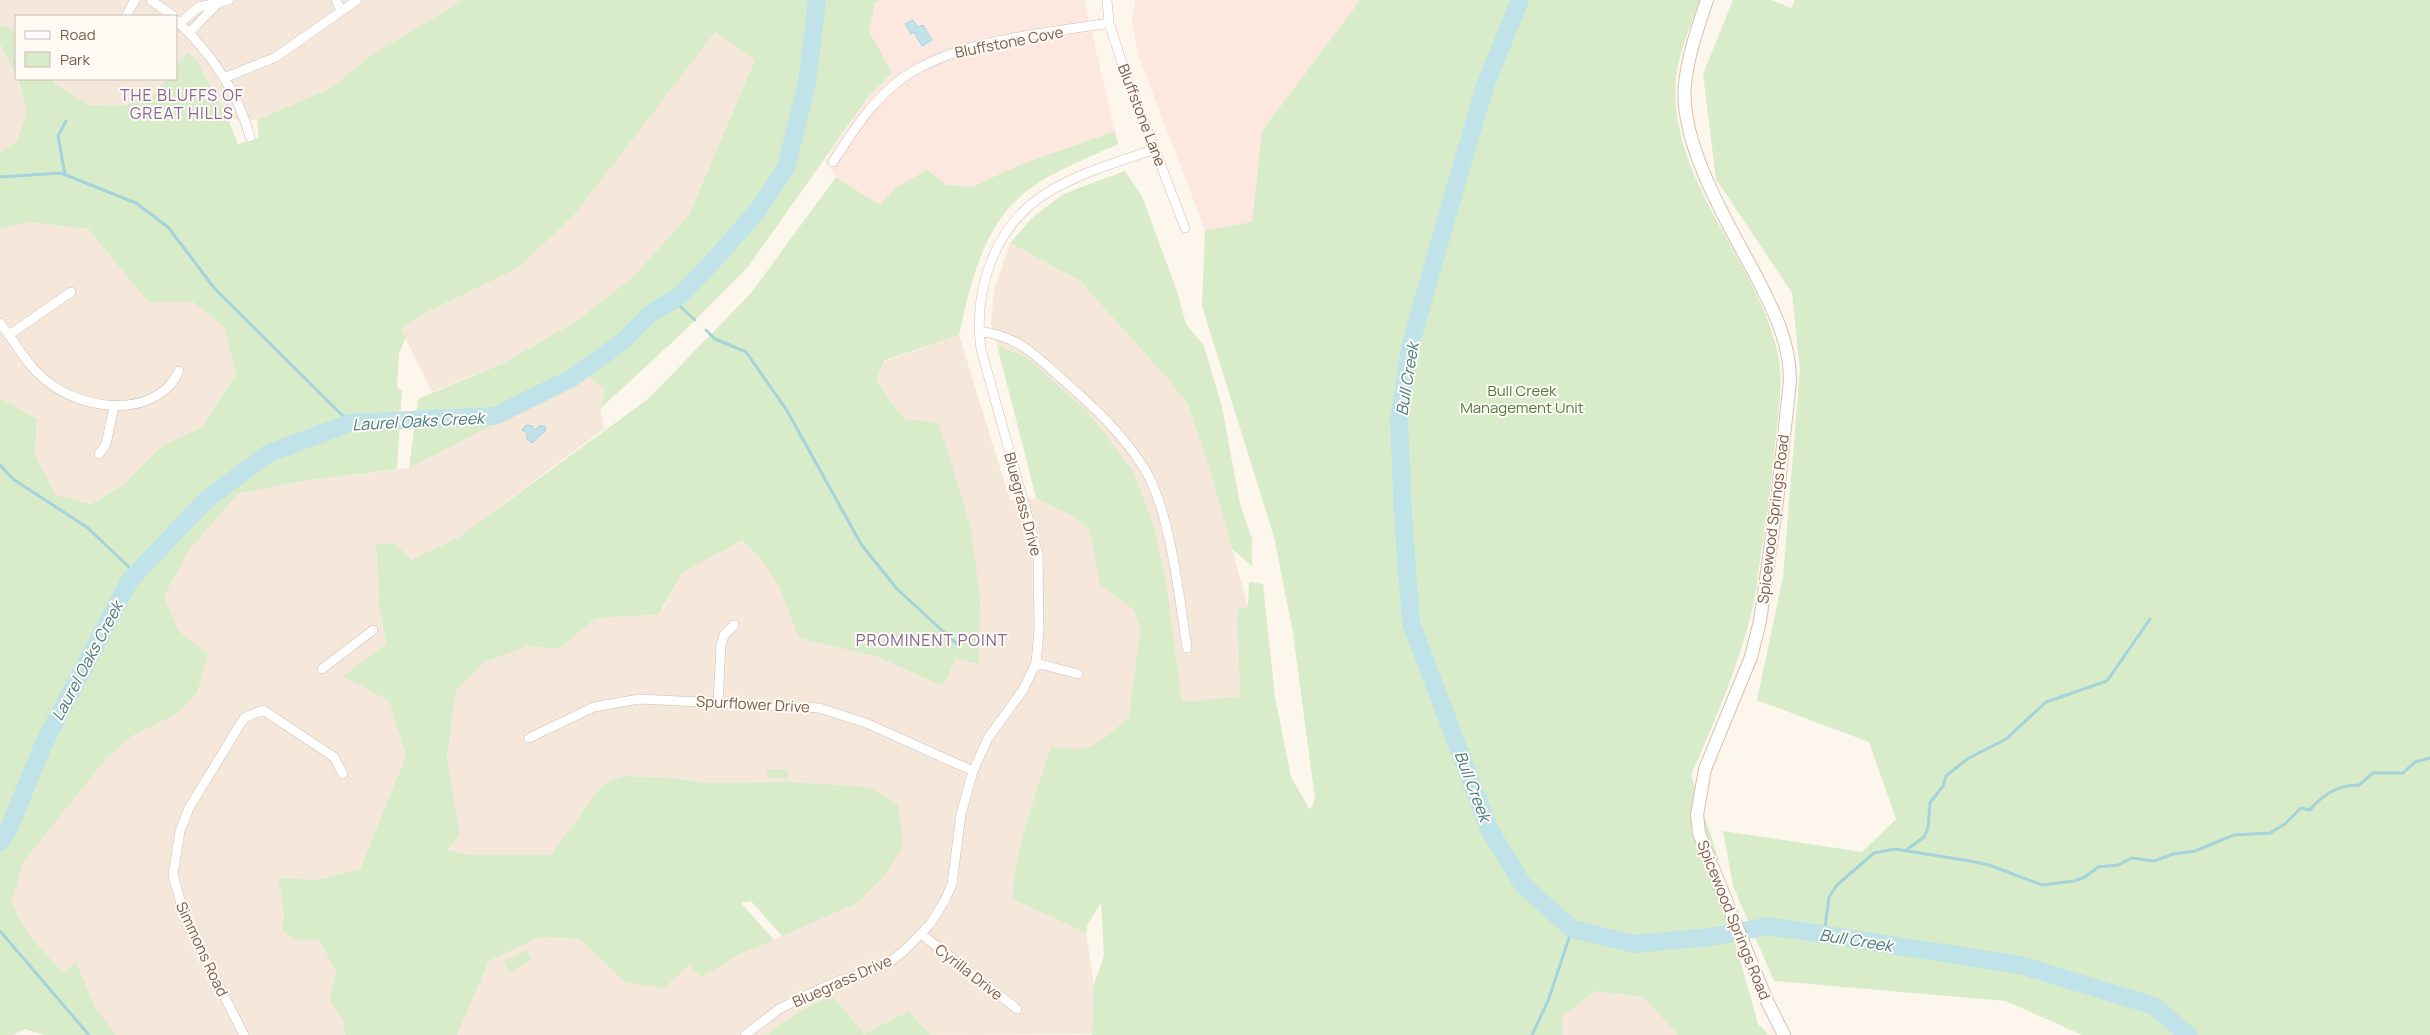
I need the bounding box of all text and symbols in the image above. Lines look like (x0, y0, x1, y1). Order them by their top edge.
legend (15, 15, 178, 80)
street label: Bluffstone Cove (953, 21, 1065, 63)
text: Road (60, 24, 96, 45)
text: Park (60, 49, 90, 70)
street label: Bluffstone Lane (1113, 61, 1171, 170)
district label: THE BLUFFS OF GREAT HILLS (120, 84, 244, 124)
water label: Bull Creek (1390, 339, 1424, 417)
park label: Bull Creek Management Unit (1460, 380, 1584, 418)
water label: Laurel Oaks Creek (352, 406, 487, 435)
street label: Spicewood Springs Road (1752, 433, 1794, 605)
street label: Bluegrass Drive (999, 450, 1047, 558)
water label: Laurel Oaks Creek (46, 596, 129, 724)
district label: PROMINENT POINT (856, 629, 1008, 651)
street label: Spurflower Drive (696, 691, 811, 717)
water label: Bull Creek (1450, 748, 1497, 826)
street label: Spicewood Springs Road (1692, 837, 1776, 1003)
street label: Simmons Road (171, 898, 233, 1000)
water label: Bull Creek (1818, 923, 1896, 957)
street label: Cyrilla Drive (931, 939, 1008, 1005)
street label: Bluegrass Drive (789, 950, 895, 1012)

